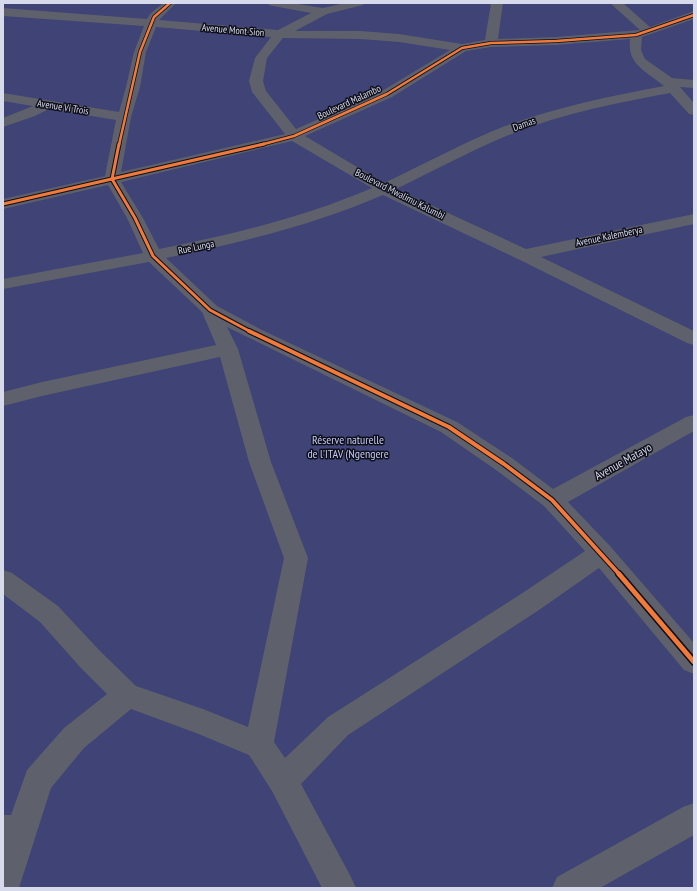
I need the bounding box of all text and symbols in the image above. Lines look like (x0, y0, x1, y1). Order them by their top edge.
street label: Avenue Mont Sion (201, 21, 265, 39)
street label: Boulevard Malambo (315, 82, 383, 122)
street label: Avenue Vi Trois (36, 97, 90, 118)
street label: Damas (511, 114, 538, 134)
street label: Boulevard Mwalimu Kalumbi (353, 166, 447, 222)
street label: Avenue Kalemberya (574, 223, 644, 249)
street label: Rue Lunga (177, 237, 215, 257)
park label: Réserve naturelle de l'ITAV (Ngengere (307, 432, 389, 461)
street label: Avenue Matayo (592, 439, 654, 483)

